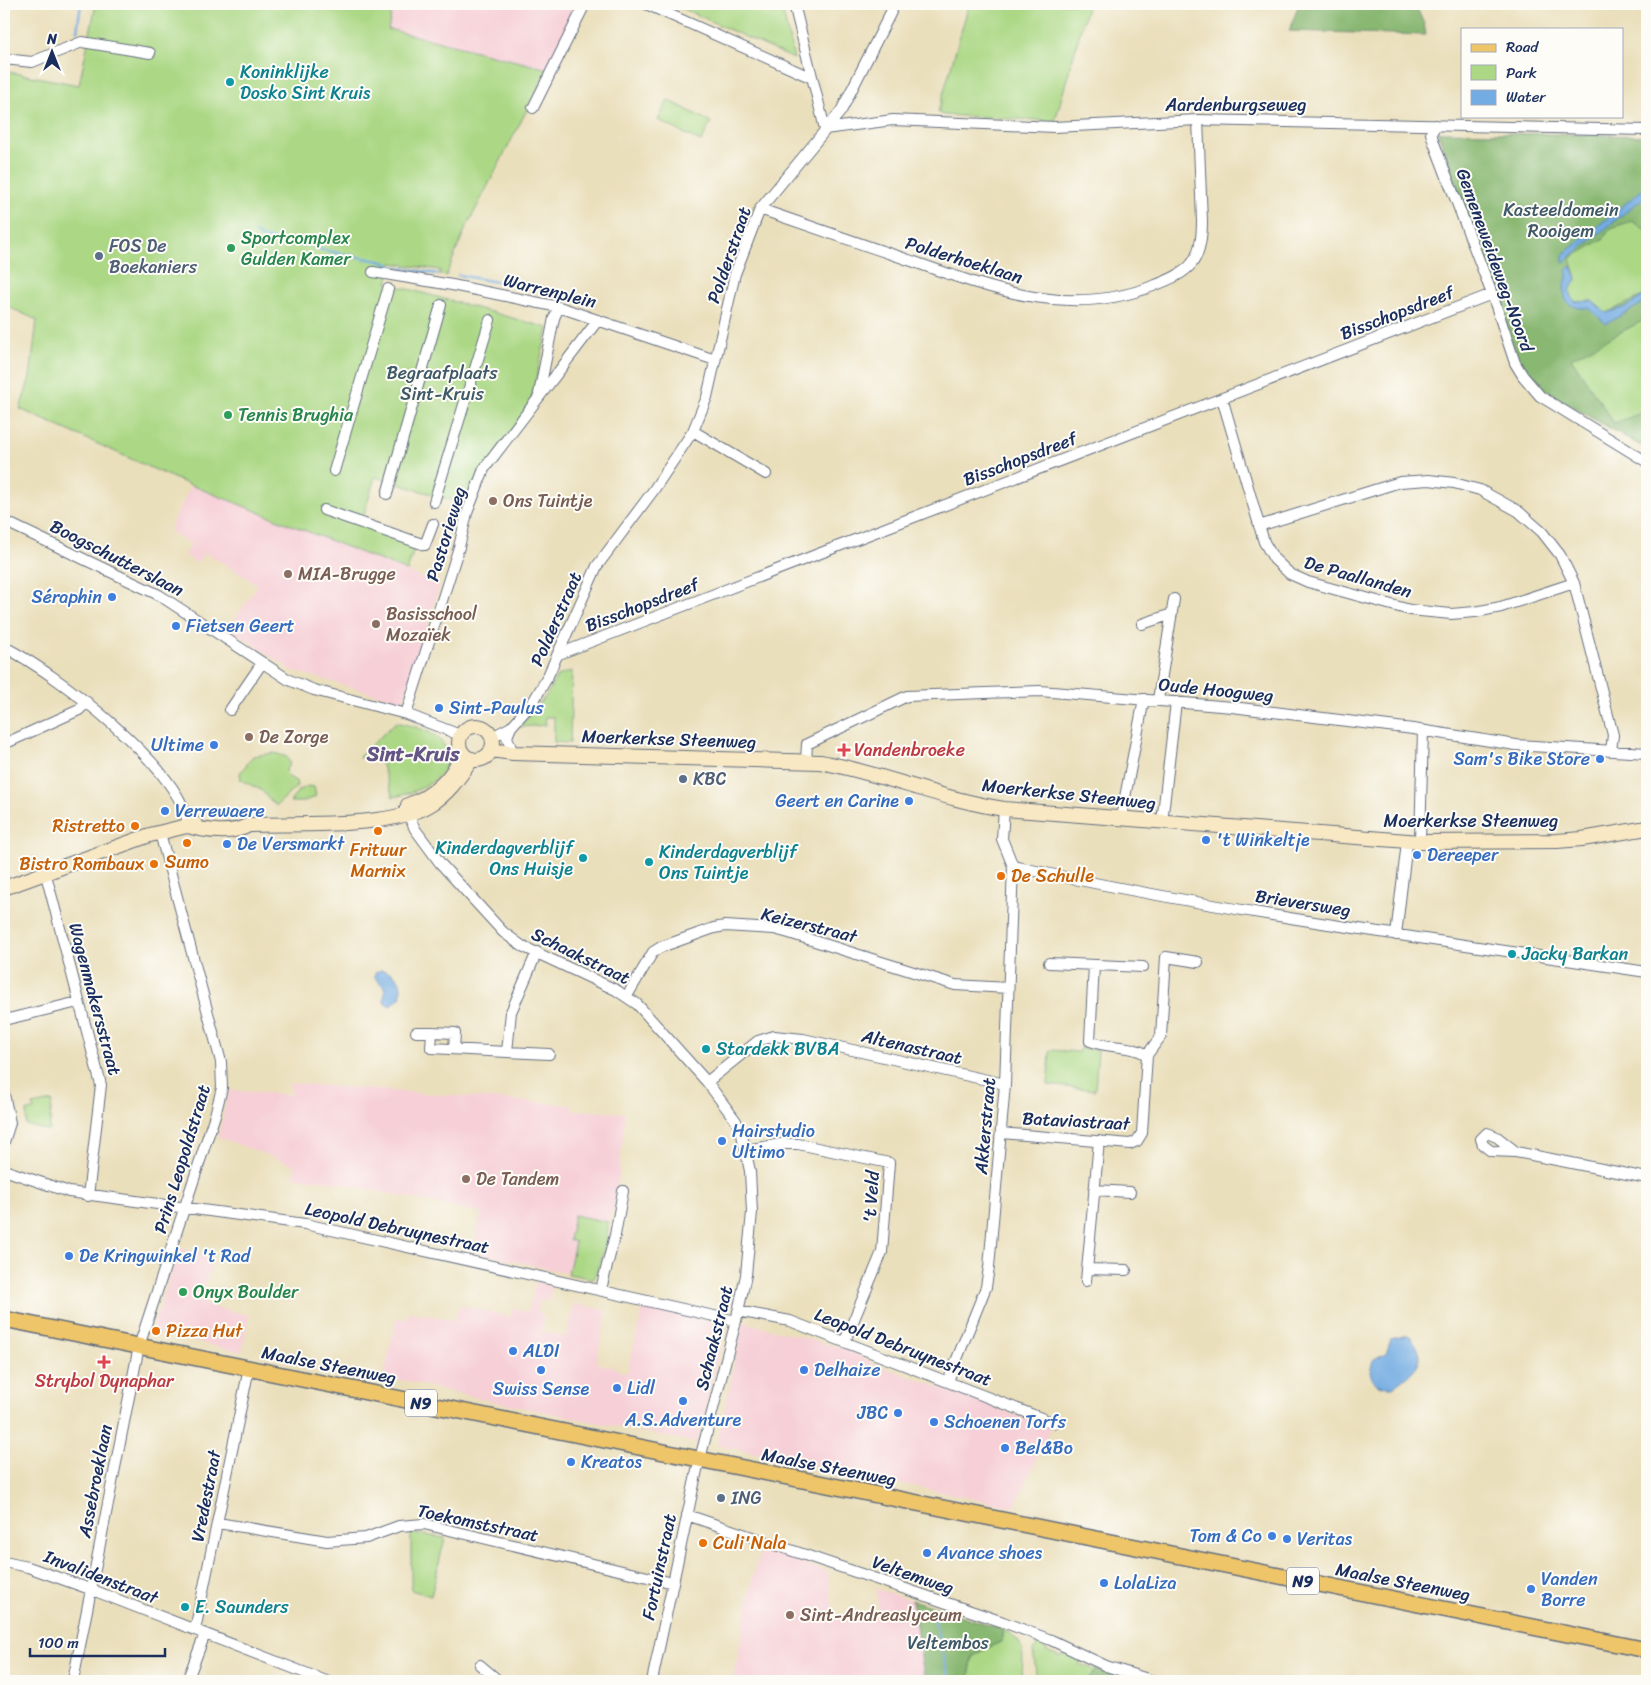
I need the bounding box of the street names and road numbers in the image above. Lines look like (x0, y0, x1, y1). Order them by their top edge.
street label: Aardenburgseweg (1164, 89, 1307, 121)
street label: Gemeneweideweg-Noord (1447, 164, 1544, 358)
street label: Polderstraat (697, 202, 761, 308)
street label: Polderhoeklaan (901, 227, 1027, 293)
street label: Warrenplein (500, 264, 600, 318)
street label: Bisschopsdreef (1335, 276, 1461, 349)
street label: Bisschopsdreef (958, 422, 1084, 495)
street label: Pastorieweg (416, 483, 476, 585)
street label: Boogschutterslaan (44, 510, 190, 606)
street label: De Paallanden (1300, 546, 1416, 608)
street label: Polderstraat (521, 566, 591, 672)
street label: Bisschopsdreef (580, 568, 706, 641)
street label: Oude Hoogweg (1157, 668, 1275, 712)
street label: Moerkerkse Steenweg (581, 720, 757, 758)
street label: Moerkerkse Steenweg (980, 769, 1158, 819)
street label: Moerkerkse Steenweg (1384, 805, 1558, 837)
street label: Brieversweg (1253, 880, 1353, 926)
street label: Keizerstraat (758, 898, 861, 953)
street label: Schaakstraat (526, 918, 636, 994)
street label: Wagenmakersstraat (59, 919, 131, 1079)
street label: Altenastraat (858, 1020, 966, 1074)
street label: Akkerstraat (965, 1076, 1005, 1177)
street label: Prins Leopoldstraat (144, 1080, 220, 1237)
street label: Bataviastraat (1021, 1102, 1131, 1140)
street label: 't Veld (853, 1168, 889, 1224)
street label: Leopold Debruynestraat (302, 1193, 492, 1263)
street label: Schaakstraat (686, 1282, 742, 1394)
street label: Leopold Debruynestraat (810, 1298, 997, 1396)
street label: Maalse Steenweg (259, 1336, 399, 1394)
road number: N9 (405, 1390, 437, 1416)
street label: Assebroeklaan (68, 1421, 122, 1541)
street label: Maalse Steenweg (759, 1438, 899, 1496)
street label: Vredestraat (181, 1447, 231, 1545)
street label: Toekomststraat (414, 1495, 542, 1551)
street label: Fortuinstraat (632, 1511, 686, 1623)
street label: Invalidenstraat (38, 1540, 164, 1614)
street label: Veltemweg (868, 1546, 958, 1604)
street label: Maalse Steenweg (1333, 1553, 1473, 1611)
road number: N9 (1287, 1568, 1319, 1594)

